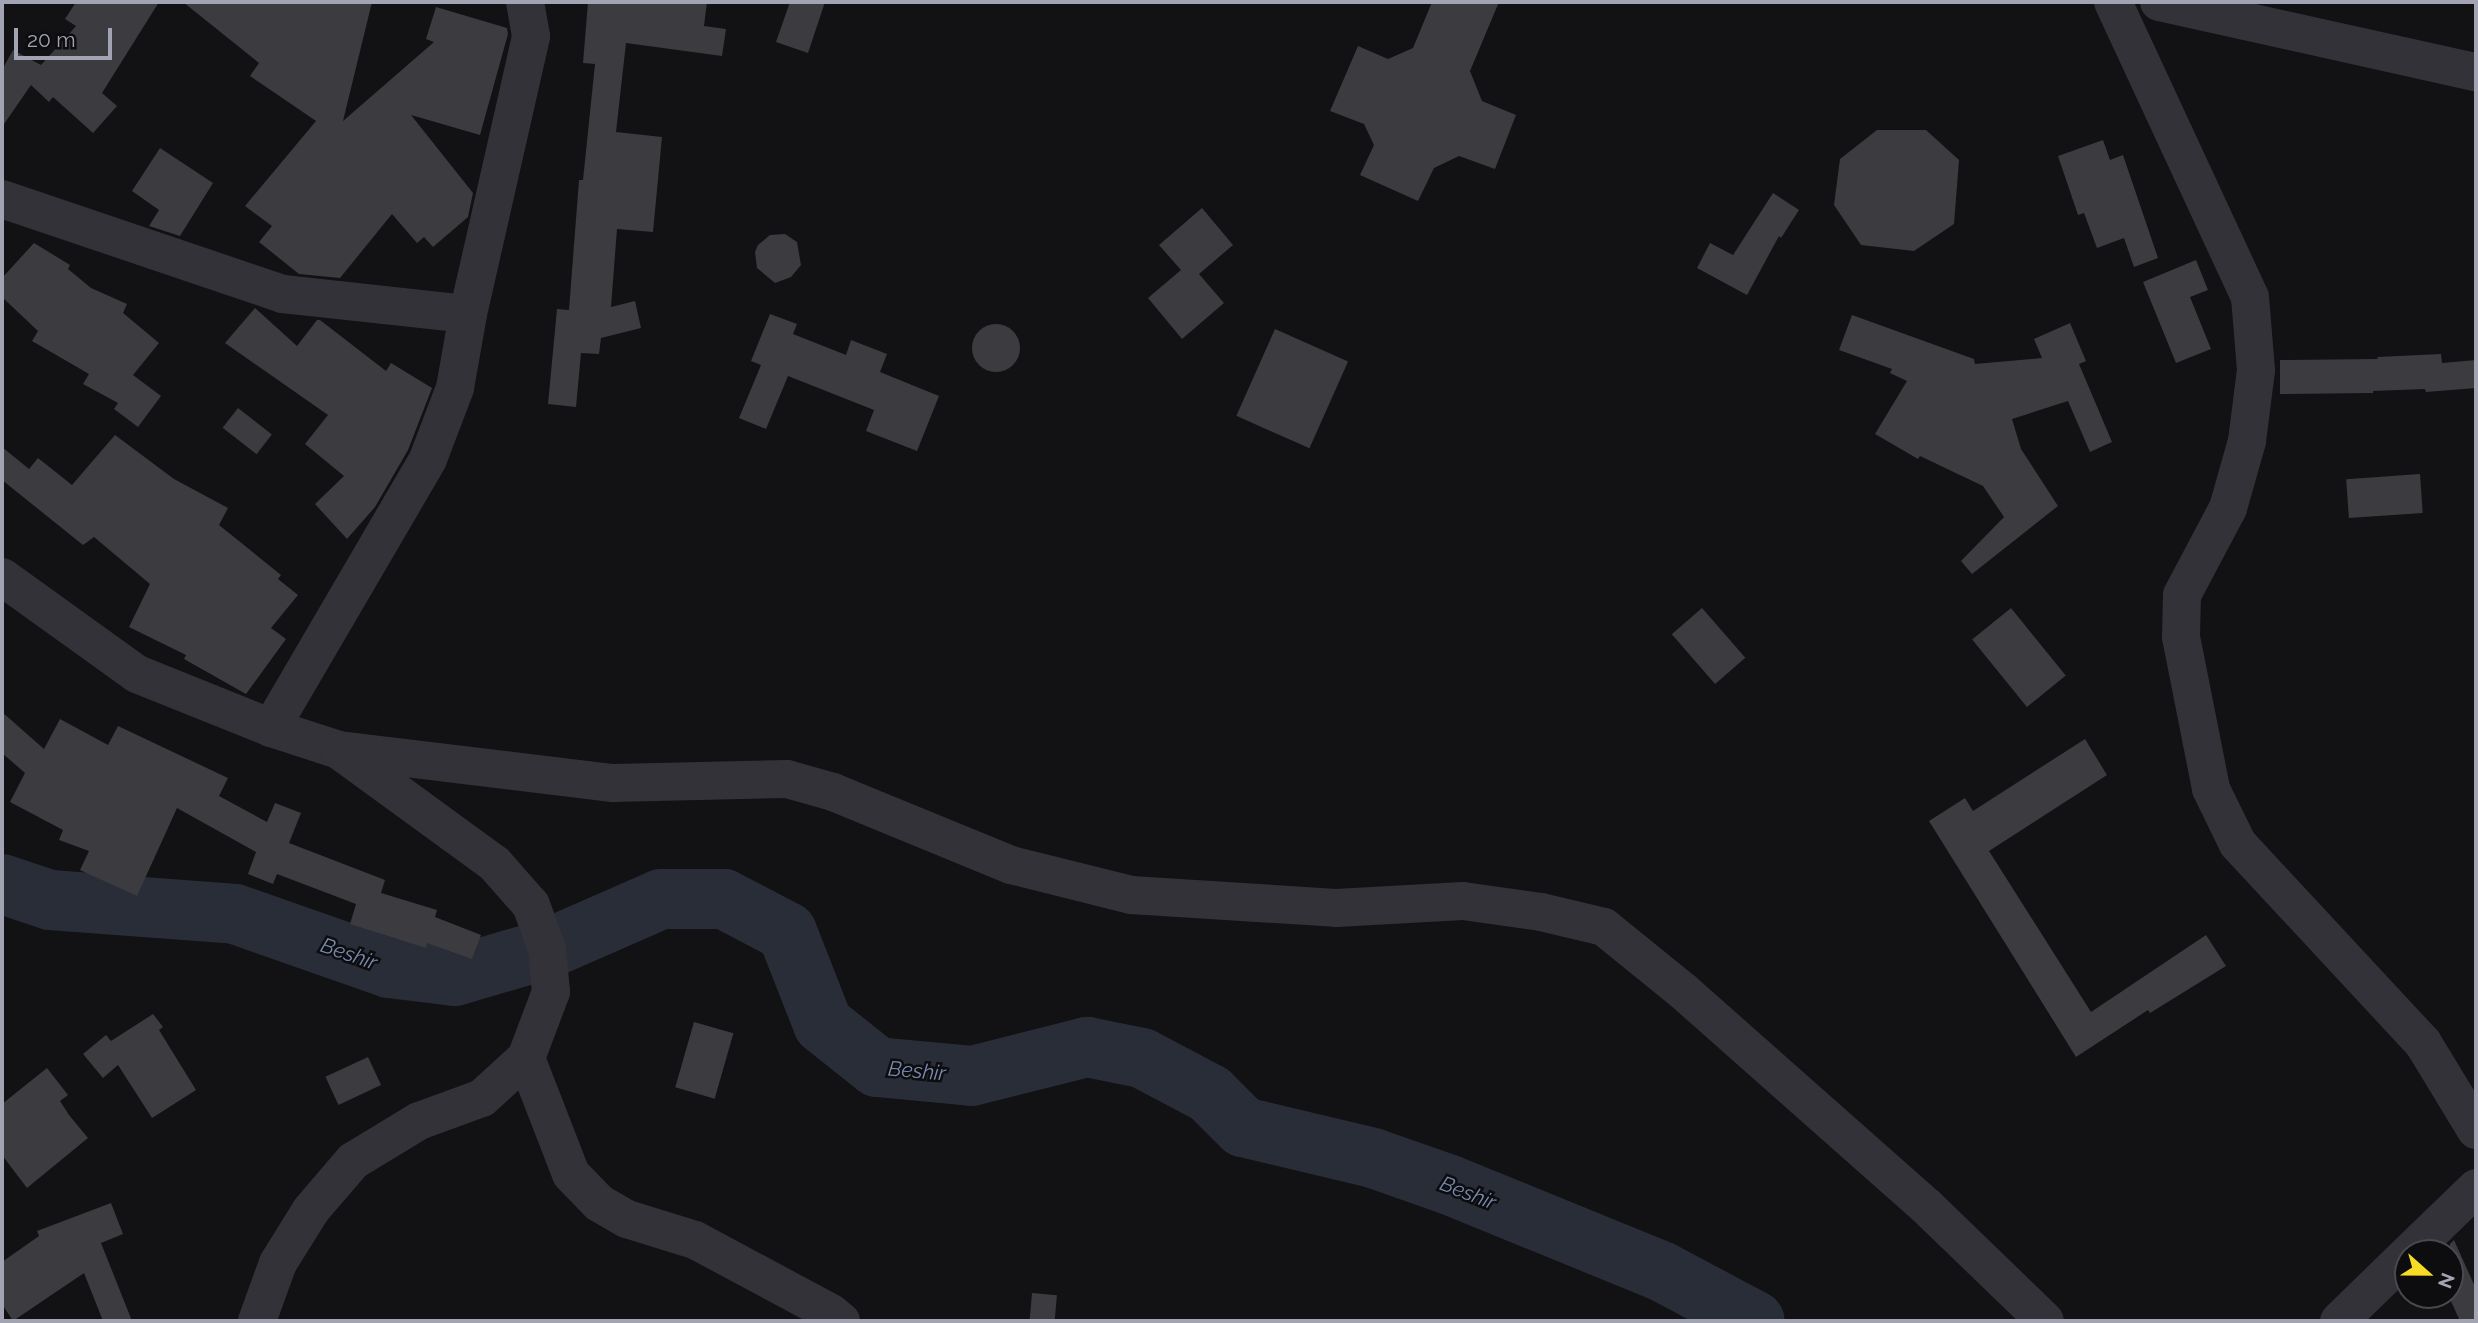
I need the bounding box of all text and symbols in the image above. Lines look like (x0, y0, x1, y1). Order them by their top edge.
scale bar (18, 14, 116, 58)
text: 20 m (27, 27, 75, 52)
water label: Beshir (318, 933, 380, 975)
water label: Beshir (887, 1056, 947, 1086)
water label: Beshir (1436, 1171, 1500, 1215)
north arrow (2394, 1239, 2464, 1309)
text: N (2434, 1270, 2460, 1292)

